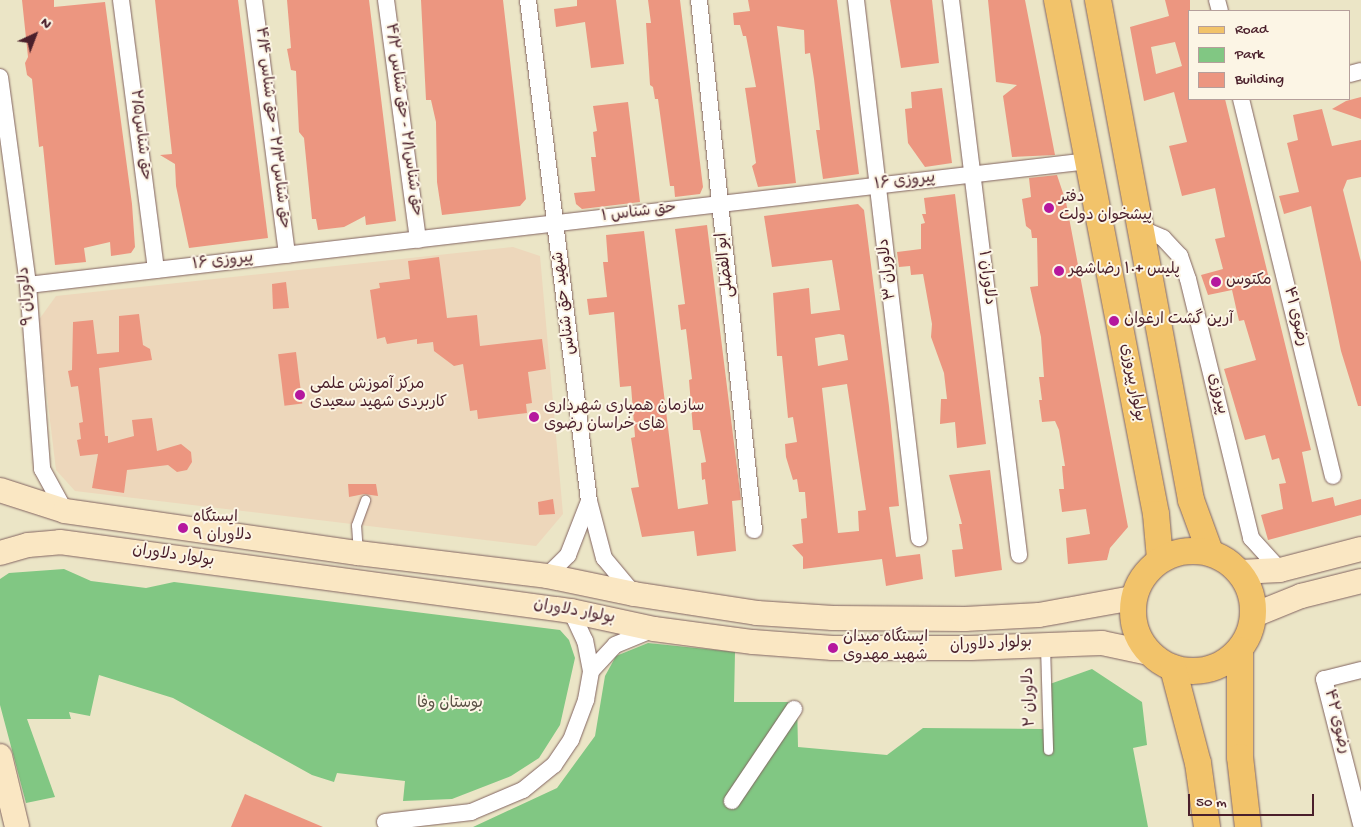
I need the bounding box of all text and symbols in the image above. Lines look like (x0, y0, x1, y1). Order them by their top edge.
north arrow (10, 10, 60, 60)
legend (1188, 10, 1351, 100)
text: N (36, 14, 55, 33)
text: Road (1235, 21, 1268, 39)
street label: حق شناس۲/۱ - حق شناس ۴/۲ (379, 22, 425, 218)
street label: حق شناس۲/۳ - حق شناس ۴/۴ (249, 26, 293, 230)
text: Park (1235, 46, 1264, 64)
text: Building (1235, 71, 1284, 89)
street label: حق شناس۲/۵ (124, 88, 154, 182)
street label: پیروزی ۱۶ (874, 170, 936, 196)
place label: دفتر پیشخوان دولت (1059, 189, 1152, 227)
street label: حق شناس ۱ (601, 200, 677, 228)
marker: دفتر پیشخوان دولت (1043, 202, 1055, 214)
street label: ابو الفضلی (714, 232, 740, 298)
street label: دلاوران ۳ (876, 237, 902, 301)
street label: پیروزی ۱۶ (192, 250, 254, 276)
street label: شهید حق شناس (550, 250, 582, 356)
street label: دلاوران ۱ (972, 250, 998, 306)
place label: پلیس +۱۰ رضاشهر (1069, 261, 1180, 281)
marker: پلیس +۱۰ رضاشهر (1053, 265, 1065, 277)
street label: دلاوران ۹ (16, 266, 40, 326)
place label: مکتوس (1226, 272, 1271, 292)
marker: مکتوس (1210, 276, 1222, 288)
street label: رضوی ۴۱ (1277, 285, 1311, 349)
place label: آرین گشت ارغوان (1124, 311, 1233, 331)
marker: آرین گشت ارغوان (1108, 315, 1120, 327)
street label: بولوار پیروزی (1114, 342, 1148, 424)
street label: پیروزی (1202, 371, 1230, 417)
place label: مرکز آموزش علمی کاربردی شهید سعیدی (310, 376, 447, 414)
marker: مرکز آموزش علمی کاربردی شهید سعیدی (294, 389, 306, 401)
place label: سازمان همیاری شهرداری های خراسان رضوی (544, 398, 704, 436)
marker: سازمان همیاری شهرداری های خراسان رضوی (528, 411, 540, 423)
place label: ایستگاه دلاوران ۹ (193, 509, 252, 547)
marker: ایستگاه دلاوران ۹ (177, 522, 189, 534)
street label: بولوار دلاوران (131, 542, 215, 572)
street label: بولوار دلاوران (532, 596, 616, 630)
place label: ایستگاه میدان شهید مهدوی (843, 629, 928, 667)
street label: بولوار دلاوران (949, 634, 1033, 658)
marker: ایستگاه میدان شهید مهدوی (827, 642, 839, 654)
street label: دلاوران ۲ (1020, 667, 1042, 727)
street label: رضوی ۴۲ (1318, 688, 1352, 756)
park label: بوستان وفا (417, 695, 483, 715)
scale bar (1191, 784, 1317, 816)
text: 50 m (1196, 794, 1227, 812)

